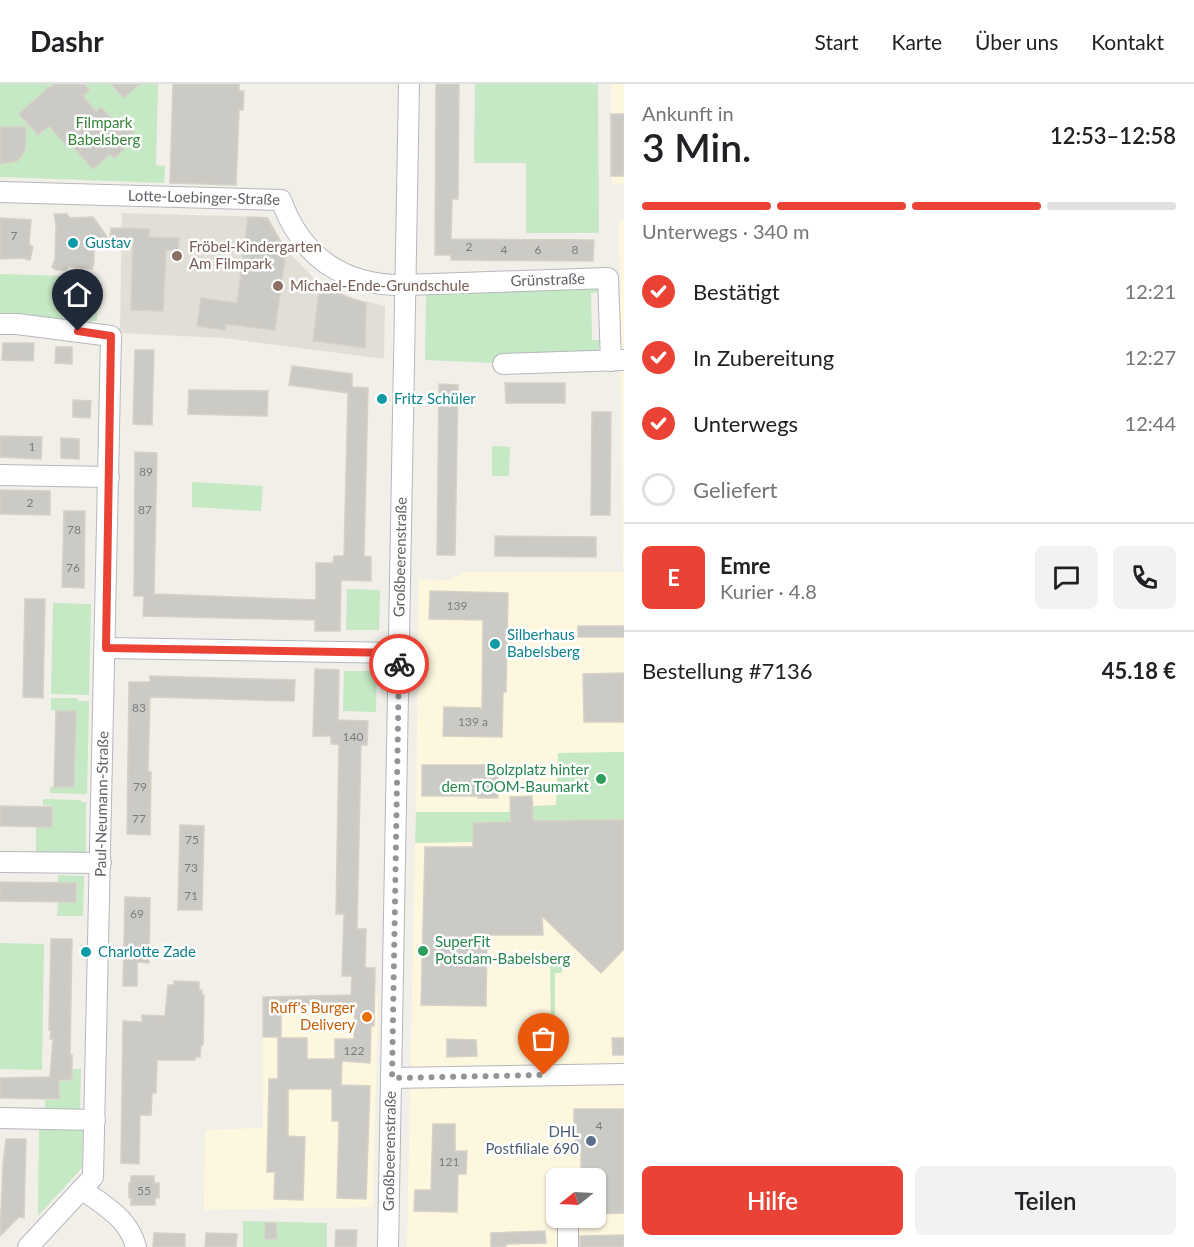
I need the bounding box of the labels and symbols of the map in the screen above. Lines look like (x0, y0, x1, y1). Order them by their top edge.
park label: Filmpark Babelsberg (68, 113, 141, 148)
street label: Lotte-Loebinger-Straße (128, 186, 280, 208)
house number: 7 (11, 228, 18, 243)
place label: Gustav (85, 233, 131, 251)
marker: Gustav (66, 236, 80, 250)
place label: Fröbel-Kindergarten Am Filmpark (189, 237, 322, 272)
house number: 2 (466, 239, 473, 254)
house number: 4 (501, 242, 508, 257)
house number: 6 (535, 242, 542, 257)
house number: 8 (572, 242, 579, 257)
marker: Fröbel-Kindergarten Am Filmpark (170, 249, 184, 263)
pin (52, 269, 103, 331)
street label: Grünstraße (510, 269, 585, 289)
place label: Michael-Ende-Grundschule (290, 276, 470, 294)
marker: Michael-Ende-Grundschule (271, 279, 285, 293)
place label: Fritz Schüler (394, 389, 476, 407)
marker: Fritz Schüler (375, 392, 389, 406)
house number: 1 (29, 439, 36, 454)
house number: 89 (139, 464, 153, 479)
house number: 2 (27, 495, 34, 510)
street label: Großbeerenstraße (389, 497, 410, 617)
house number: 87 (138, 502, 152, 517)
house number: 78 (67, 522, 81, 537)
house number: 76 (66, 560, 80, 575)
house number: 139 (447, 598, 467, 613)
place label: Silberhaus Babelsberg (507, 625, 580, 660)
courier (369, 634, 429, 694)
marker: Silberhaus Babelsberg (488, 637, 502, 651)
house number: 83 (132, 700, 146, 715)
house number: 139 a (458, 714, 488, 729)
house number: 140 (343, 729, 363, 744)
street label: Paul-Neumann-Straße (91, 731, 111, 877)
place label: Bolzplatz hinter dem TOOM-Baumarkt (441, 760, 590, 795)
marker: Bolzplatz hinter dem TOOM-Baumarkt (594, 772, 608, 786)
house number: 79 (133, 779, 147, 794)
house number: 77 (132, 811, 146, 826)
house number: 75 (185, 832, 199, 847)
house number: 73 (184, 860, 198, 875)
house number: 71 (184, 888, 198, 903)
house number: 69 (130, 906, 144, 921)
place label: SuperFit Potsdam-Babelsberg (435, 932, 571, 967)
place label: Charlotte Zade (98, 942, 196, 960)
marker: SuperFit Potsdam-Babelsberg (416, 944, 430, 958)
marker: Charlotte Zade (79, 945, 93, 959)
place label: Ruff's Burger Delivery (270, 998, 356, 1033)
marker: Ruff's Burger Delivery (360, 1010, 374, 1024)
pin (518, 1013, 569, 1075)
house number: 122 (344, 1043, 364, 1058)
street label: Großbeerenstraße (379, 1091, 399, 1211)
house number: 4 (596, 1118, 603, 1133)
place label: DHL Postfiliale 690 (485, 1122, 579, 1157)
marker: DHL Postfiliale 690 (584, 1134, 598, 1148)
house number: 121 (439, 1154, 459, 1169)
north arrow (546, 1168, 606, 1228)
house number: 55 (137, 1183, 151, 1198)

